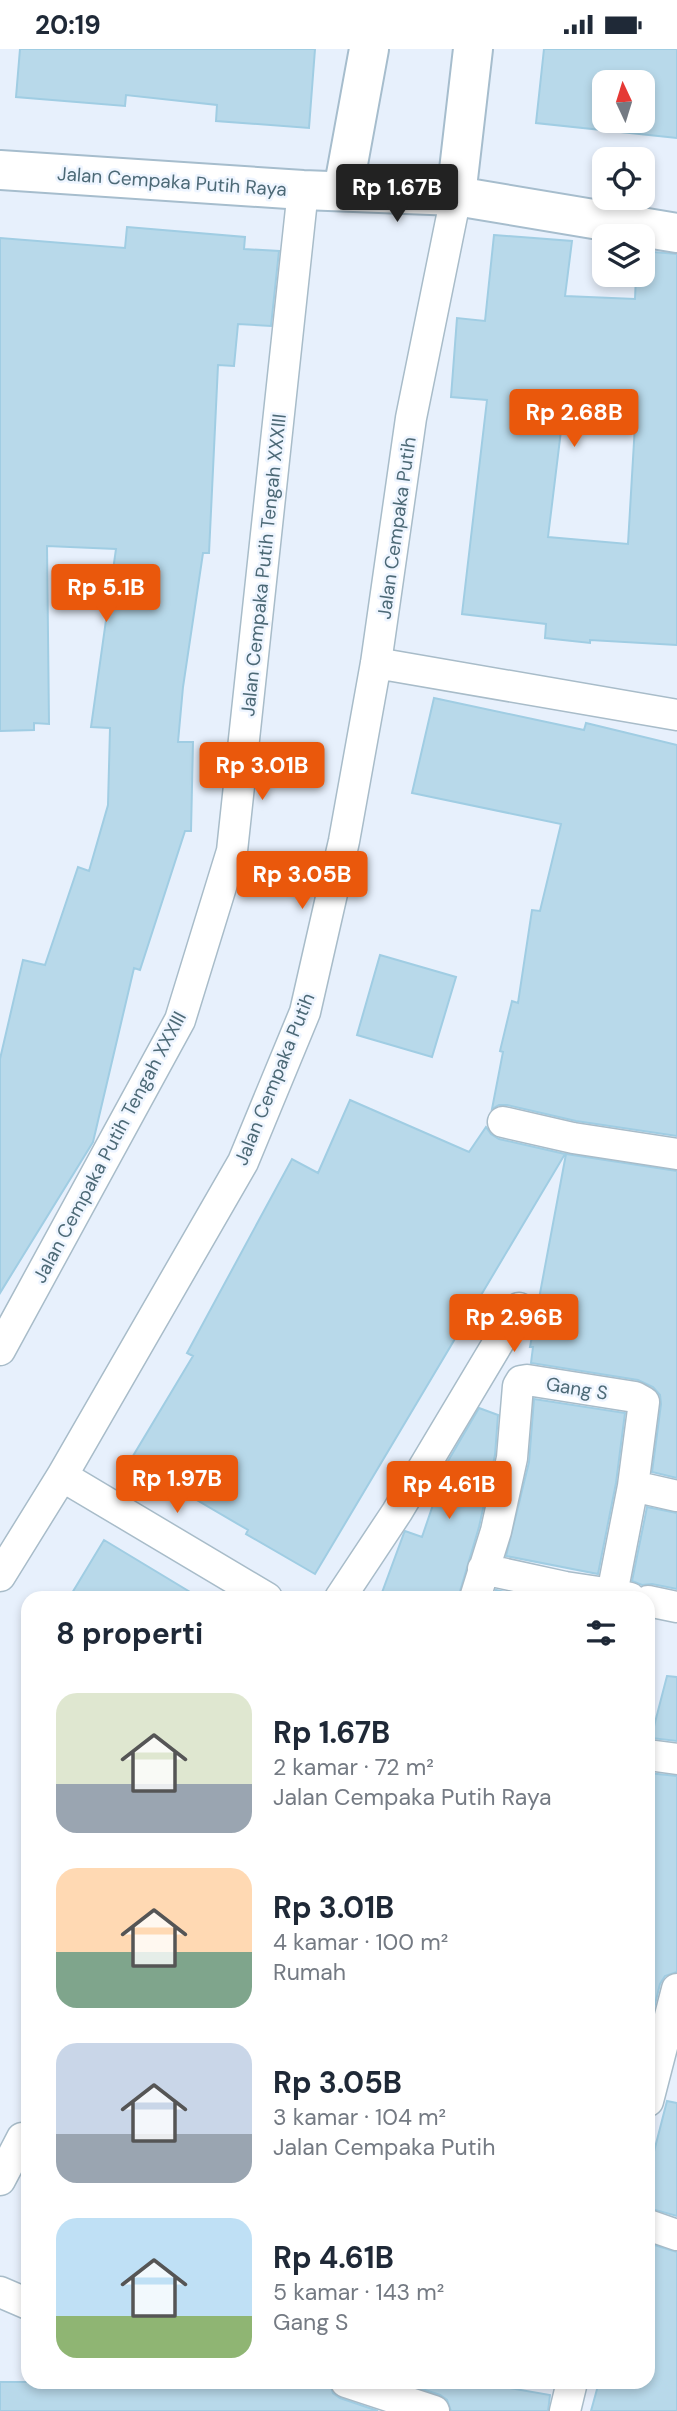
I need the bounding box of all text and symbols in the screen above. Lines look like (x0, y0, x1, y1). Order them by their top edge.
text: 20:19 (35, 8, 101, 42)
north arrow (592, 70, 654, 133)
map controls (592, 70, 655, 287)
button: locate (592, 147, 655, 210)
street label: Jalan Cempaka Putih Raya (56, 161, 288, 202)
pin: Rp 1.67B (325, 165, 469, 224)
text: Rp 1.67B (352, 172, 442, 202)
button: layers (592, 224, 655, 287)
pin: Rp 2.68B (502, 389, 646, 449)
text: Rp 2.68B (525, 397, 623, 427)
street label: Jalan Cempaka Putih Tengah XXXIII (235, 413, 292, 718)
street label: Jalan Cempaka Putih (371, 435, 422, 621)
pin: Rp 5.1B (41, 565, 171, 624)
text: Rp 5.1B (67, 572, 145, 602)
pin: Rp 3.01B (190, 743, 334, 802)
text: Rp 3.01B (216, 750, 308, 780)
pin: Rp 3.05B (230, 851, 374, 911)
text: Rp 3.05B (253, 859, 351, 889)
street label: Jalan Cempaka Putih (228, 989, 320, 1169)
street label: Jalan Cempaka Putih Tengah XXXIII (27, 1007, 192, 1287)
pin: Rp 2.96B (442, 1295, 586, 1354)
text: Rp 2.96B (465, 1302, 563, 1332)
street label: Gang S (544, 1371, 610, 1406)
pin: Rp 1.97B (105, 1455, 249, 1515)
pin: Rp 4.61B (377, 1461, 521, 1521)
text: Rp 1.97B (132, 1463, 222, 1493)
text: Rp 4.61B (403, 1469, 495, 1499)
text: 8 properti (56, 1614, 203, 1653)
icon: filters (582, 1614, 620, 1652)
text: Rp 1.67B (273, 1713, 390, 1752)
icon: home (112, 1721, 196, 1805)
text: 2 kamar · 72 m² (273, 1752, 434, 1782)
text: Jalan Cempaka Putih Raya (273, 1782, 552, 1812)
text: Rp 3.01B (273, 1888, 394, 1927)
icon: home (112, 1896, 196, 1980)
text: 4 kamar · 100 m² (273, 1927, 448, 1957)
text: Rumah (273, 1957, 346, 1987)
text: Rp 3.05B (273, 2063, 402, 2102)
icon: home (112, 2071, 196, 2155)
text: 3 kamar · 104 m² (273, 2102, 446, 2132)
text: Jalan Cempaka Putih (273, 2132, 495, 2162)
text: Rp 4.61B (273, 2238, 394, 2277)
icon: home (112, 2246, 196, 2330)
text: 5 kamar · 143 m² (273, 2277, 444, 2307)
text: Gang S (273, 2307, 348, 2337)

